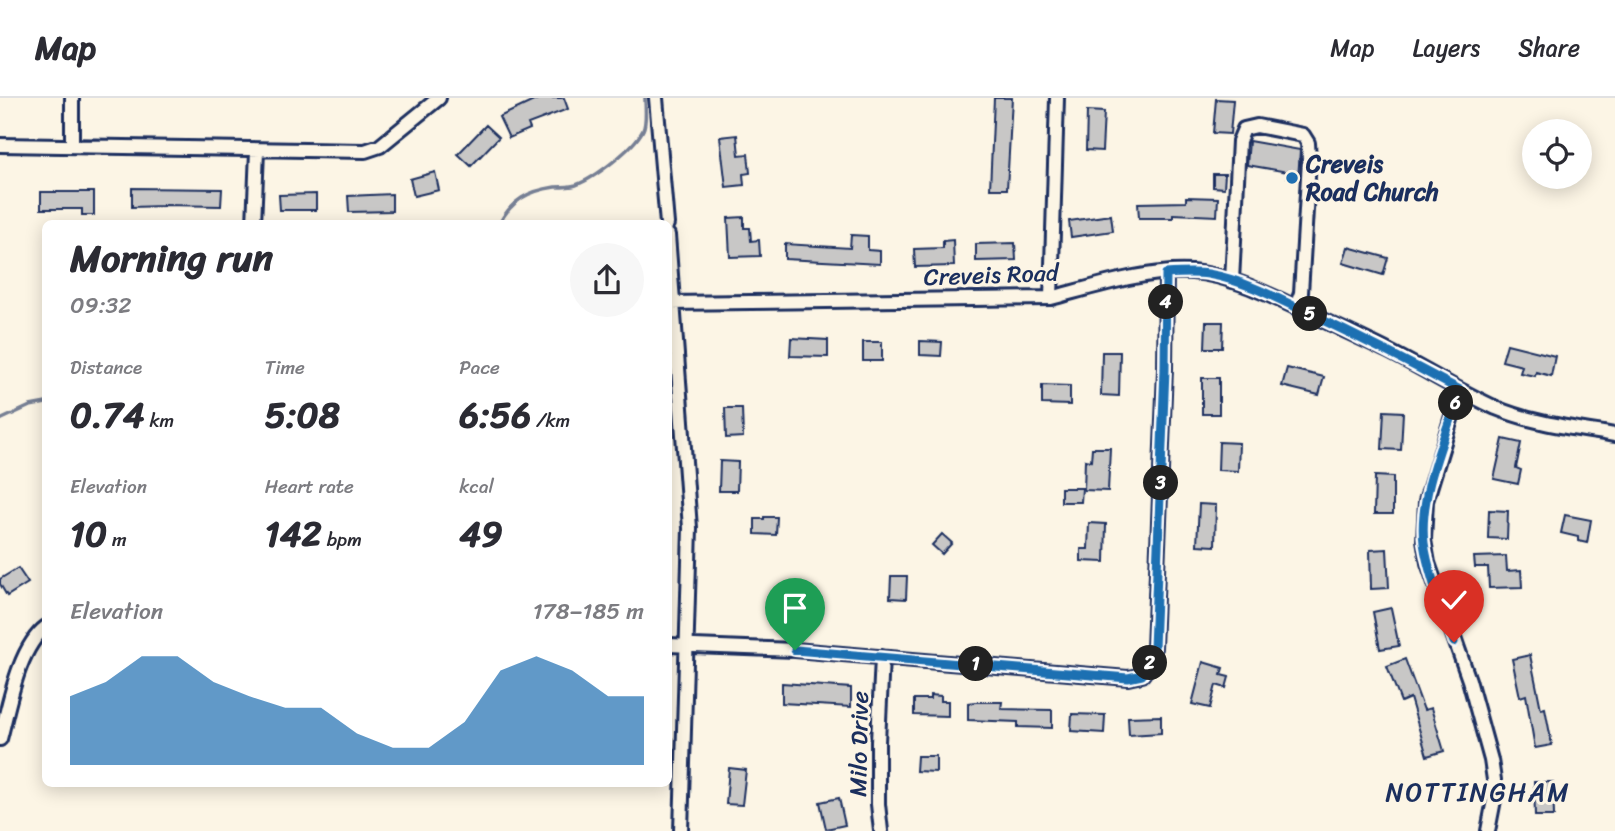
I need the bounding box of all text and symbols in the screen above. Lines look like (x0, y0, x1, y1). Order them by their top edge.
text: Map (35, 19, 96, 77)
text: Map (1330, 27, 1375, 69)
text: Layers (1413, 27, 1480, 69)
text: Share (1518, 27, 1580, 69)
map controls (1522, 119, 1592, 189)
button: locate (1522, 119, 1592, 189)
place label: Creveis Road Church (1305, 143, 1439, 213)
marker: Creveis Road Church (1284, 170, 1300, 186)
text: Morning run (70, 225, 273, 292)
button: share (570, 243, 644, 317)
street label: Creveis Road (923, 252, 1061, 298)
pin: 4 (1148, 284, 1184, 320)
text: 09:32 (70, 285, 132, 326)
text: 4 (1160, 285, 1171, 318)
pin: 5 (1292, 296, 1328, 332)
text: 5 (1304, 297, 1315, 330)
text: Distance (70, 351, 142, 384)
text: Time (265, 351, 305, 384)
text: Pace (459, 351, 500, 384)
text: 0.74 (70, 384, 145, 446)
text: 5:08 (265, 384, 340, 446)
text: 6:56 (459, 384, 531, 446)
pin: 6 (1438, 386, 1474, 420)
text: 6 (1450, 386, 1461, 419)
text: km (145, 404, 174, 437)
text: /km (531, 404, 570, 437)
pin: 3 (1144, 466, 1178, 500)
text: 3 (1155, 466, 1166, 499)
text: Elevation (70, 470, 147, 503)
text: Heart rate (265, 470, 354, 503)
text: kcal (459, 470, 494, 503)
text: 10 (70, 503, 107, 565)
text: 142 (265, 503, 322, 565)
text: 49 (459, 503, 503, 565)
text: m (107, 523, 127, 556)
text: bpm (322, 523, 362, 556)
pin (1424, 570, 1484, 642)
pin (765, 578, 825, 650)
icon: check (1435, 581, 1473, 619)
icon: arrive (776, 589, 814, 627)
text: Elevation (70, 591, 163, 632)
text: 178–185 m (533, 591, 644, 632)
pin: 1 (958, 646, 993, 682)
pin: 2 (1132, 646, 1168, 680)
text: 2 (1144, 646, 1155, 679)
text: 1 (971, 647, 980, 680)
street label: Milo Drive (837, 691, 881, 797)
district label: NOTTINGHAM (1386, 769, 1570, 815)

